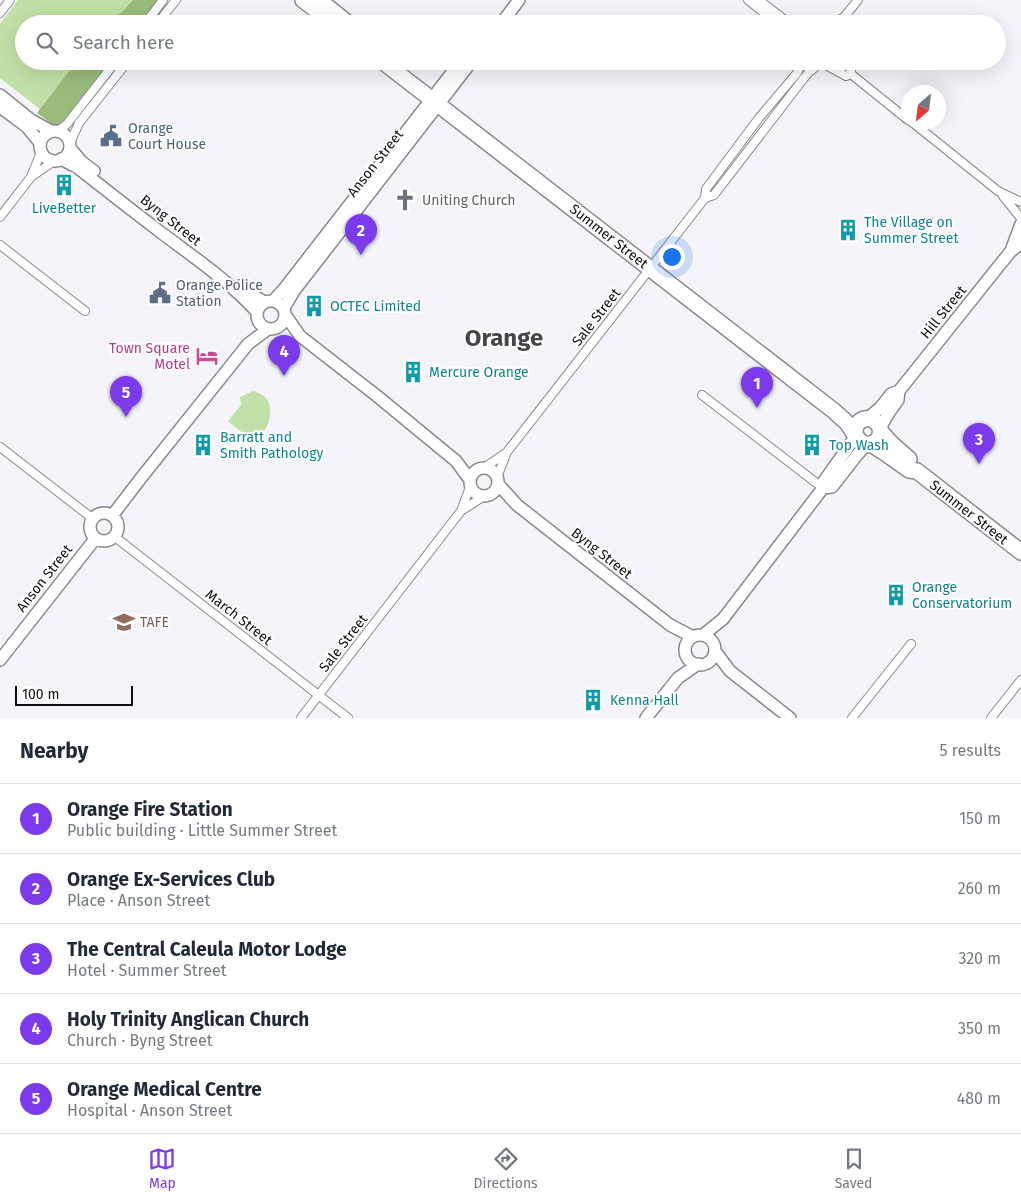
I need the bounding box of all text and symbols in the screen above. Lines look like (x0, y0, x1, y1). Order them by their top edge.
search box (15, 15, 1006, 70)
icon: search (33, 29, 61, 57)
text: Search here (73, 31, 174, 54)
north arrow (901, 85, 946, 130)
place label: Orange Court House (128, 120, 206, 153)
public building icon: Orange Court House (98, 123, 124, 149)
street label: Anson Street (344, 125, 408, 200)
building icon: LiveBetter (51, 172, 77, 198)
church icon: Uniting Church (392, 187, 418, 213)
street label: Byng Street (137, 191, 205, 250)
place label: Uniting Church (422, 192, 516, 209)
place label: LiveBetter (32, 200, 97, 217)
street label: Summer Street (566, 201, 652, 273)
pin: 2 (345, 214, 377, 255)
place label: The Village on Summer Street (864, 214, 959, 247)
building icon: The Village on Summer Street (835, 217, 861, 243)
your location (659, 244, 685, 270)
place label: Orange Police Station (176, 277, 263, 310)
public building icon: Orange Police Station (147, 280, 173, 306)
street label: Hill Street (917, 282, 971, 342)
street label: Sale Street (569, 284, 625, 350)
building icon: OCTEC Limited (301, 293, 327, 319)
place label: OCTEC Limited (330, 298, 421, 315)
district label: Orange (465, 324, 543, 352)
pin: 4 (268, 335, 300, 376)
place label: Town Square Motel (109, 340, 190, 373)
hotel icon: Town Square Motel (194, 343, 220, 369)
building icon: Mercure Orange (400, 359, 426, 385)
place label: Mercure Orange (429, 364, 529, 381)
pin: 1 (741, 367, 773, 408)
pin: 5 (110, 376, 142, 417)
pin: 3 (963, 423, 995, 464)
place label: Barratt and Smith Pathology (220, 429, 323, 462)
building icon: Barratt and Smith Pathology (190, 432, 216, 458)
building icon: Top Wash (799, 432, 825, 458)
place label: Top Wash (829, 437, 889, 454)
street label: Summer Street (926, 477, 1012, 549)
street label: Byng Street (568, 524, 636, 583)
street label: Anson Street (13, 540, 77, 615)
place label: Orange Conservatorium (912, 579, 1012, 612)
building icon: Orange Conservatorium (883, 582, 909, 608)
street label: March Street (202, 586, 276, 649)
school or university icon: TAFE (111, 609, 137, 635)
street label: Sale Street (316, 610, 372, 676)
place label: TAFE (140, 614, 169, 631)
scale bar (15, 683, 132, 706)
text: 100 m (22, 686, 59, 703)
building icon: Kenna Hall (580, 687, 606, 713)
place label: Kenna Hall (610, 692, 679, 709)
text: Nearby (20, 738, 88, 764)
text: 5 results (940, 741, 1001, 760)
text: Orange Fire Station (67, 798, 233, 821)
text: 1 (32, 809, 40, 828)
text: 150 m (959, 809, 1001, 828)
text: Public building · Little Summer Street (67, 821, 337, 840)
text: Orange Ex-Services Club (67, 868, 275, 891)
text: 2 (32, 879, 40, 898)
text: 260 m (958, 879, 1001, 898)
text: Place · Anson Street (67, 891, 210, 910)
text: The Central Caleula Motor Lodge (67, 938, 347, 961)
text: 3 (32, 949, 40, 968)
text: 320 m (958, 949, 1001, 968)
text: Hotel · Summer Street (67, 961, 227, 980)
text: Holy Trinity Anglican Church (67, 1008, 309, 1031)
text: 4 (31, 1019, 41, 1038)
text: 350 m (958, 1019, 1001, 1038)
text: Church · Byng Street (67, 1031, 212, 1050)
text: Orange Medical Centre (67, 1078, 262, 1101)
text: 5 (32, 1089, 40, 1108)
text: 480 m (957, 1089, 1001, 1108)
text: Hospital · Anson Street (67, 1101, 232, 1120)
tab: Map (148, 1145, 176, 1192)
tab: Directions (473, 1145, 538, 1192)
tab: Saved (835, 1145, 873, 1192)

